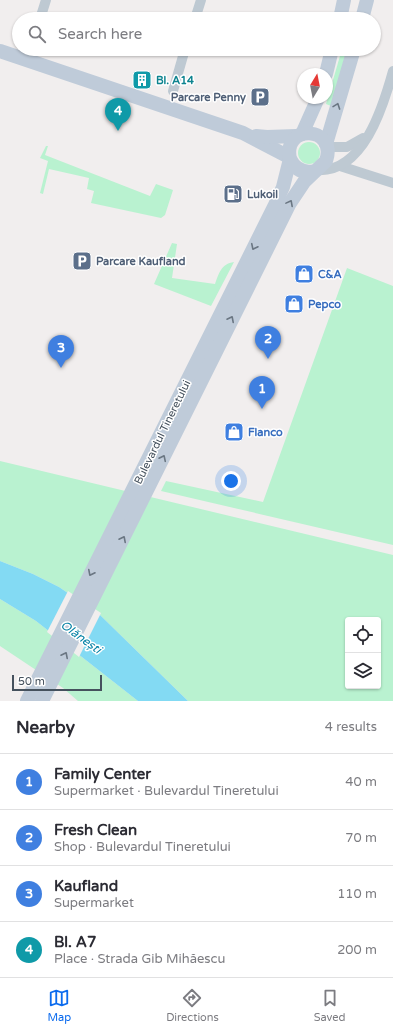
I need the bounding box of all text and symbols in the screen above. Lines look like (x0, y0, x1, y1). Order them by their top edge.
search box (12, 12, 381, 56)
icon: search (26, 23, 48, 45)
text: Search here (58, 25, 142, 43)
north arrow (297, 68, 333, 104)
building icon: Bl. A14 (131, 69, 153, 91)
place label: Bl. A14 (156, 74, 194, 87)
parking icon: Parcare Penny (249, 86, 271, 108)
place label: Parcare Penny (171, 91, 246, 105)
pin: 4 (105, 98, 131, 131)
one-way arrow (332, 103, 340, 110)
fuel station icon: Lukoil (222, 183, 244, 205)
place label: Lukoil (247, 188, 278, 201)
one-way arrow (285, 200, 292, 207)
one-way arrow (252, 242, 259, 250)
parking icon: Parcare Kaufland (71, 250, 93, 272)
place label: Parcare Kaufland (96, 255, 186, 268)
shop icon: C&A (293, 263, 315, 285)
place label: C&A (318, 268, 342, 281)
shop icon: Pepco (283, 293, 305, 315)
place label: Pepco (308, 298, 341, 312)
one-way arrow (226, 316, 234, 323)
pin: 2 (255, 326, 281, 359)
pin: 3 (48, 335, 74, 368)
pin: 1 (249, 376, 275, 409)
street label: Bulevardul Tineretului (132, 378, 193, 486)
shop icon: Flanco (223, 421, 245, 443)
place label: Flanco (248, 426, 283, 439)
one-way arrow (158, 455, 166, 462)
your location (221, 471, 241, 491)
one-way arrow (118, 536, 126, 543)
one-way arrow (88, 569, 96, 577)
map controls (345, 617, 381, 689)
button: locate (345, 617, 381, 653)
water label: Olănești (57, 618, 106, 658)
one-way arrow (60, 652, 68, 660)
button: layers (345, 653, 381, 689)
scale bar (12, 673, 102, 692)
text: 50 m (18, 675, 45, 688)
text: Nearby (16, 717, 75, 738)
text: 4 results (325, 719, 377, 735)
text: Family Center (54, 765, 151, 783)
text: 1 (25, 774, 33, 790)
text: 40 m (345, 774, 377, 790)
text: Supermarket · Bulevardul Tineretului (54, 783, 279, 799)
text: Fresh Clean (54, 821, 137, 839)
text: 2 (25, 830, 33, 846)
text: 70 m (345, 830, 377, 846)
text: Shop · Bulevardul Tineretului (54, 839, 231, 855)
text: Kaufland (54, 877, 118, 895)
text: 3 (25, 886, 33, 902)
text: 110 m (337, 886, 377, 902)
text: Supermarket (54, 895, 134, 911)
text: Bl. A7 (54, 933, 96, 951)
text: 4 (25, 942, 33, 958)
text: 200 m (337, 942, 377, 958)
text: Place · Strada Gib Mihăescu (54, 951, 225, 967)
tab: Map (47, 987, 71, 1024)
tab: Directions (166, 987, 219, 1024)
tab: Saved (314, 987, 346, 1024)

